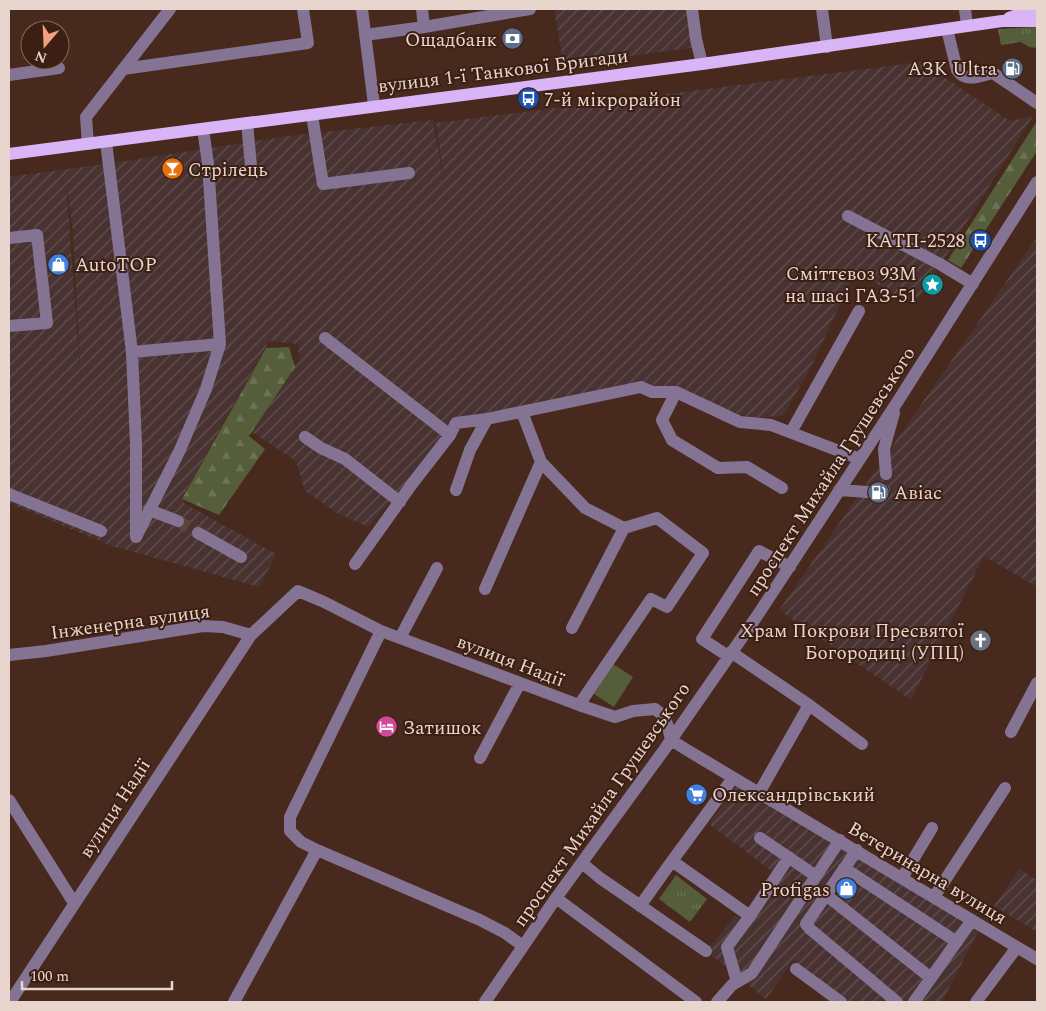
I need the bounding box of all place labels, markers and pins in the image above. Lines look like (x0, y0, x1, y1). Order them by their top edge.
place label: Ощадбанк (405, 26, 497, 55)
bank icon: Ощадбанк (501, 27, 525, 51)
place label: АЗК Ultra (908, 55, 998, 84)
fuel station icon: АЗК Ultra (1001, 56, 1025, 80)
place label: 7-й мікрорайон (544, 86, 681, 115)
bus stop icon: 7-й мікрорайон (516, 87, 540, 111)
place label: Стрілець (188, 156, 268, 185)
bar icon: Стрілець (160, 157, 184, 181)
place label: КАТП-2528 (865, 227, 965, 256)
bus stop icon: КАТП-2528 (969, 228, 993, 252)
place label: AutoTOP (75, 251, 157, 280)
shop icon: AutoTOP (47, 252, 71, 276)
place label: Сміттєвоз 93М на шасі ГАЗ-51 (785, 260, 917, 311)
place icon: Сміттєвоз 93М на шасі ГАЗ-51 (921, 272, 945, 296)
place label: Авіас (894, 479, 942, 508)
fuel station icon: Авіас (866, 480, 890, 504)
place label: Храм Покрови Пресвятої Богородиці (УПЦ) (740, 617, 964, 668)
church icon: Храм Покрови Пресвятої Богородиці (УПЦ) (968, 629, 992, 653)
place label: Затишок (403, 714, 482, 743)
hotel icon: Затишок (375, 715, 399, 739)
place label: Олександрівський (712, 781, 875, 810)
supermarket icon: Олександрівський (684, 782, 708, 806)
place label: Profigas (760, 876, 830, 905)
shop icon: Profigas (834, 877, 858, 901)

